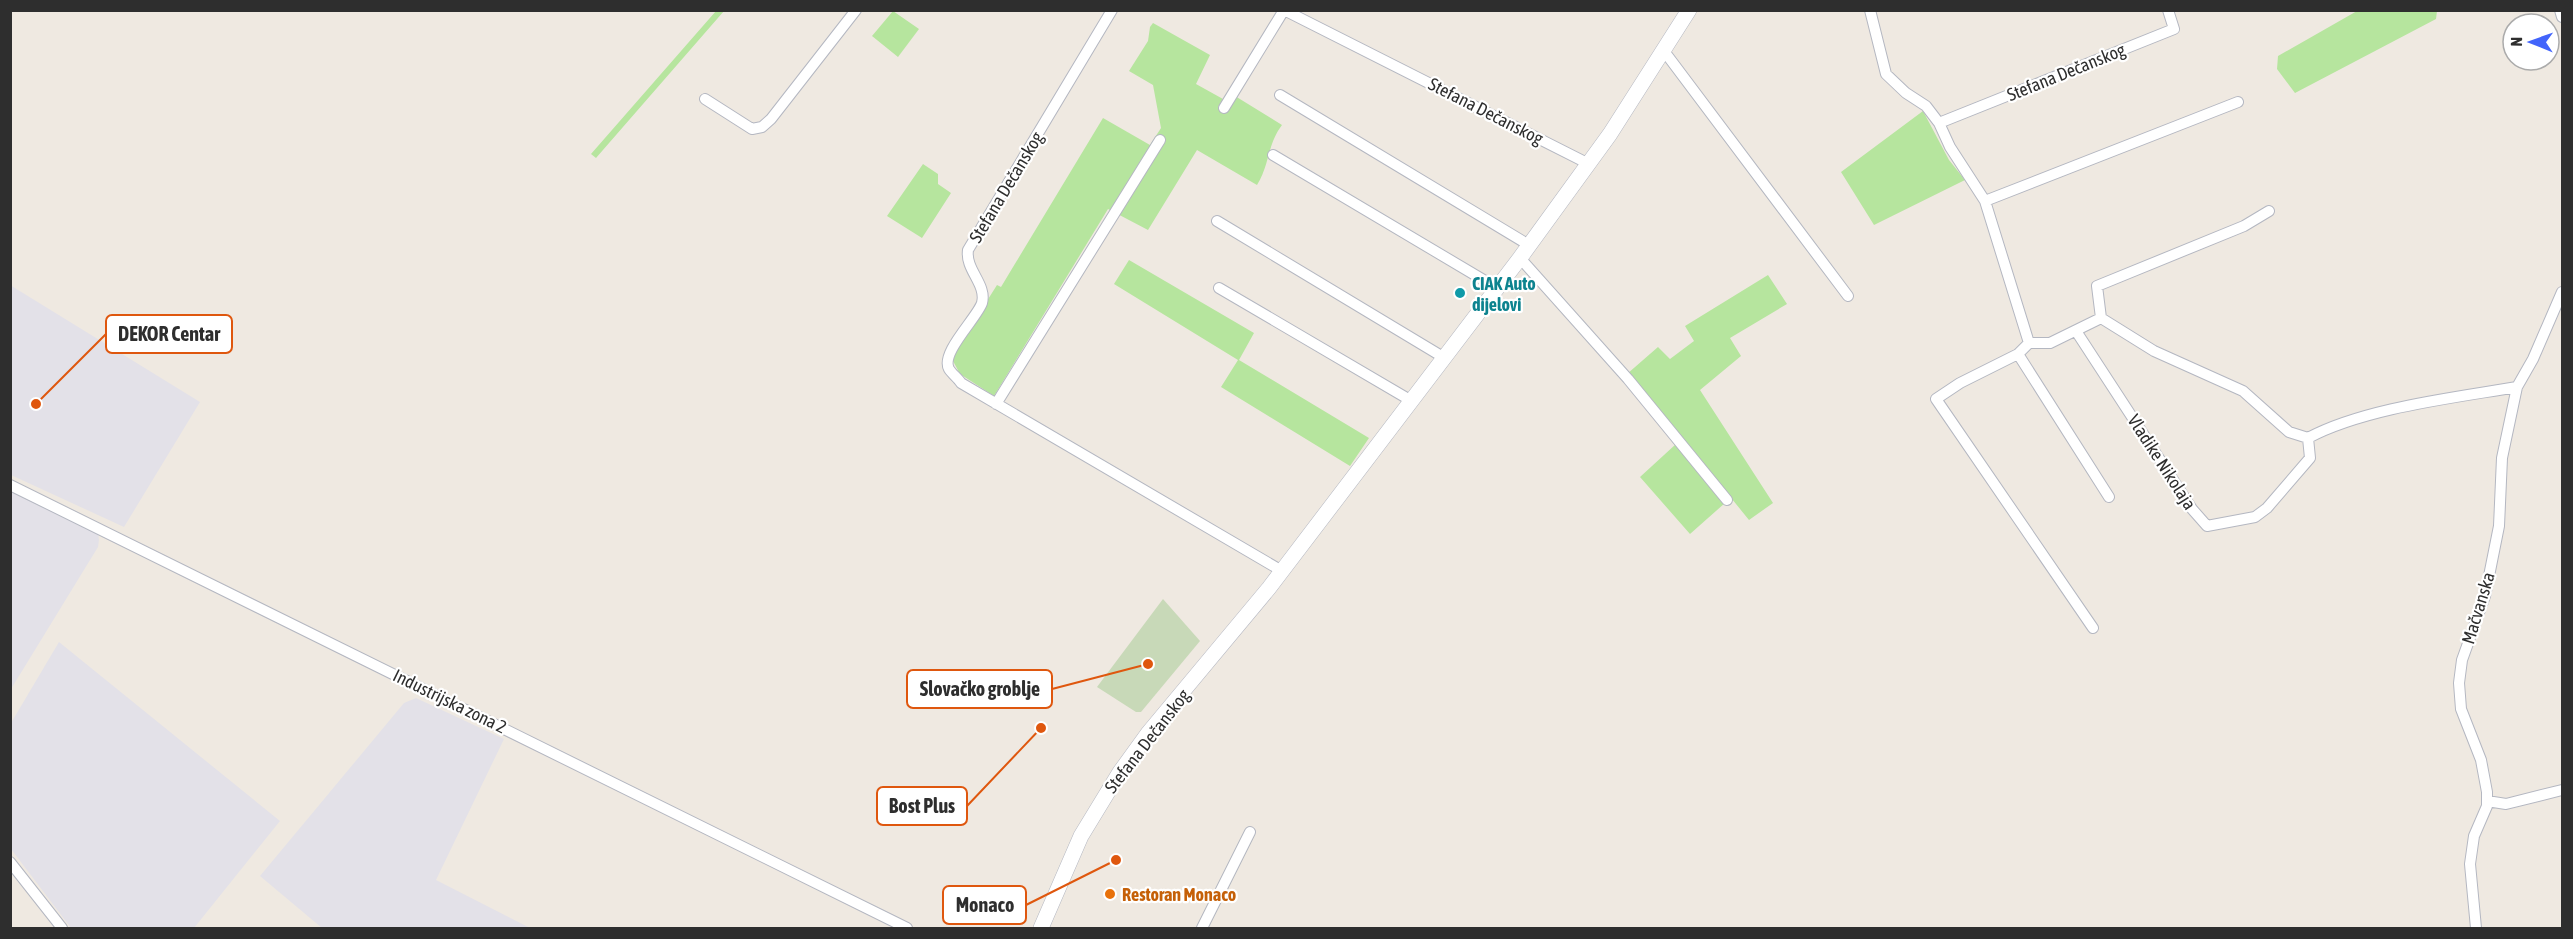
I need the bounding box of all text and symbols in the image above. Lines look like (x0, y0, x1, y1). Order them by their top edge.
north arrow (2501, 12, 2561, 72)
text: N (2507, 37, 2525, 47)
street label: Stefana Dečanskog (2004, 39, 2128, 105)
street label: Stefana Dečanskog (1425, 73, 1547, 149)
street label: Stefana Dečanskog (965, 128, 1047, 246)
place label: CIAK Auto dijelovi (1472, 273, 1536, 315)
marker: CIAK Auto dijelovi (1453, 286, 1467, 300)
callout: DEKOR Centar (106, 315, 232, 353)
text: DEKOR Centar (118, 322, 221, 345)
street label: Vladike Nikolaja (2123, 410, 2201, 514)
street label: Mačvanska (2457, 570, 2499, 646)
street label: Industrijska zona 2 (390, 664, 510, 738)
callout: Slovačko groblje (907, 670, 1052, 708)
text: Slovačko groblje (920, 677, 1040, 700)
street label: Stefana Dečanskog (1100, 685, 1194, 797)
callout: Bost Plus (877, 787, 967, 825)
text: Bost Plus (889, 794, 955, 817)
place label: Restoran Monaco (1122, 884, 1236, 905)
callout: Monaco (943, 886, 1026, 924)
marker: Restoran Monaco (1103, 887, 1117, 901)
text: Monaco (956, 893, 1014, 916)

